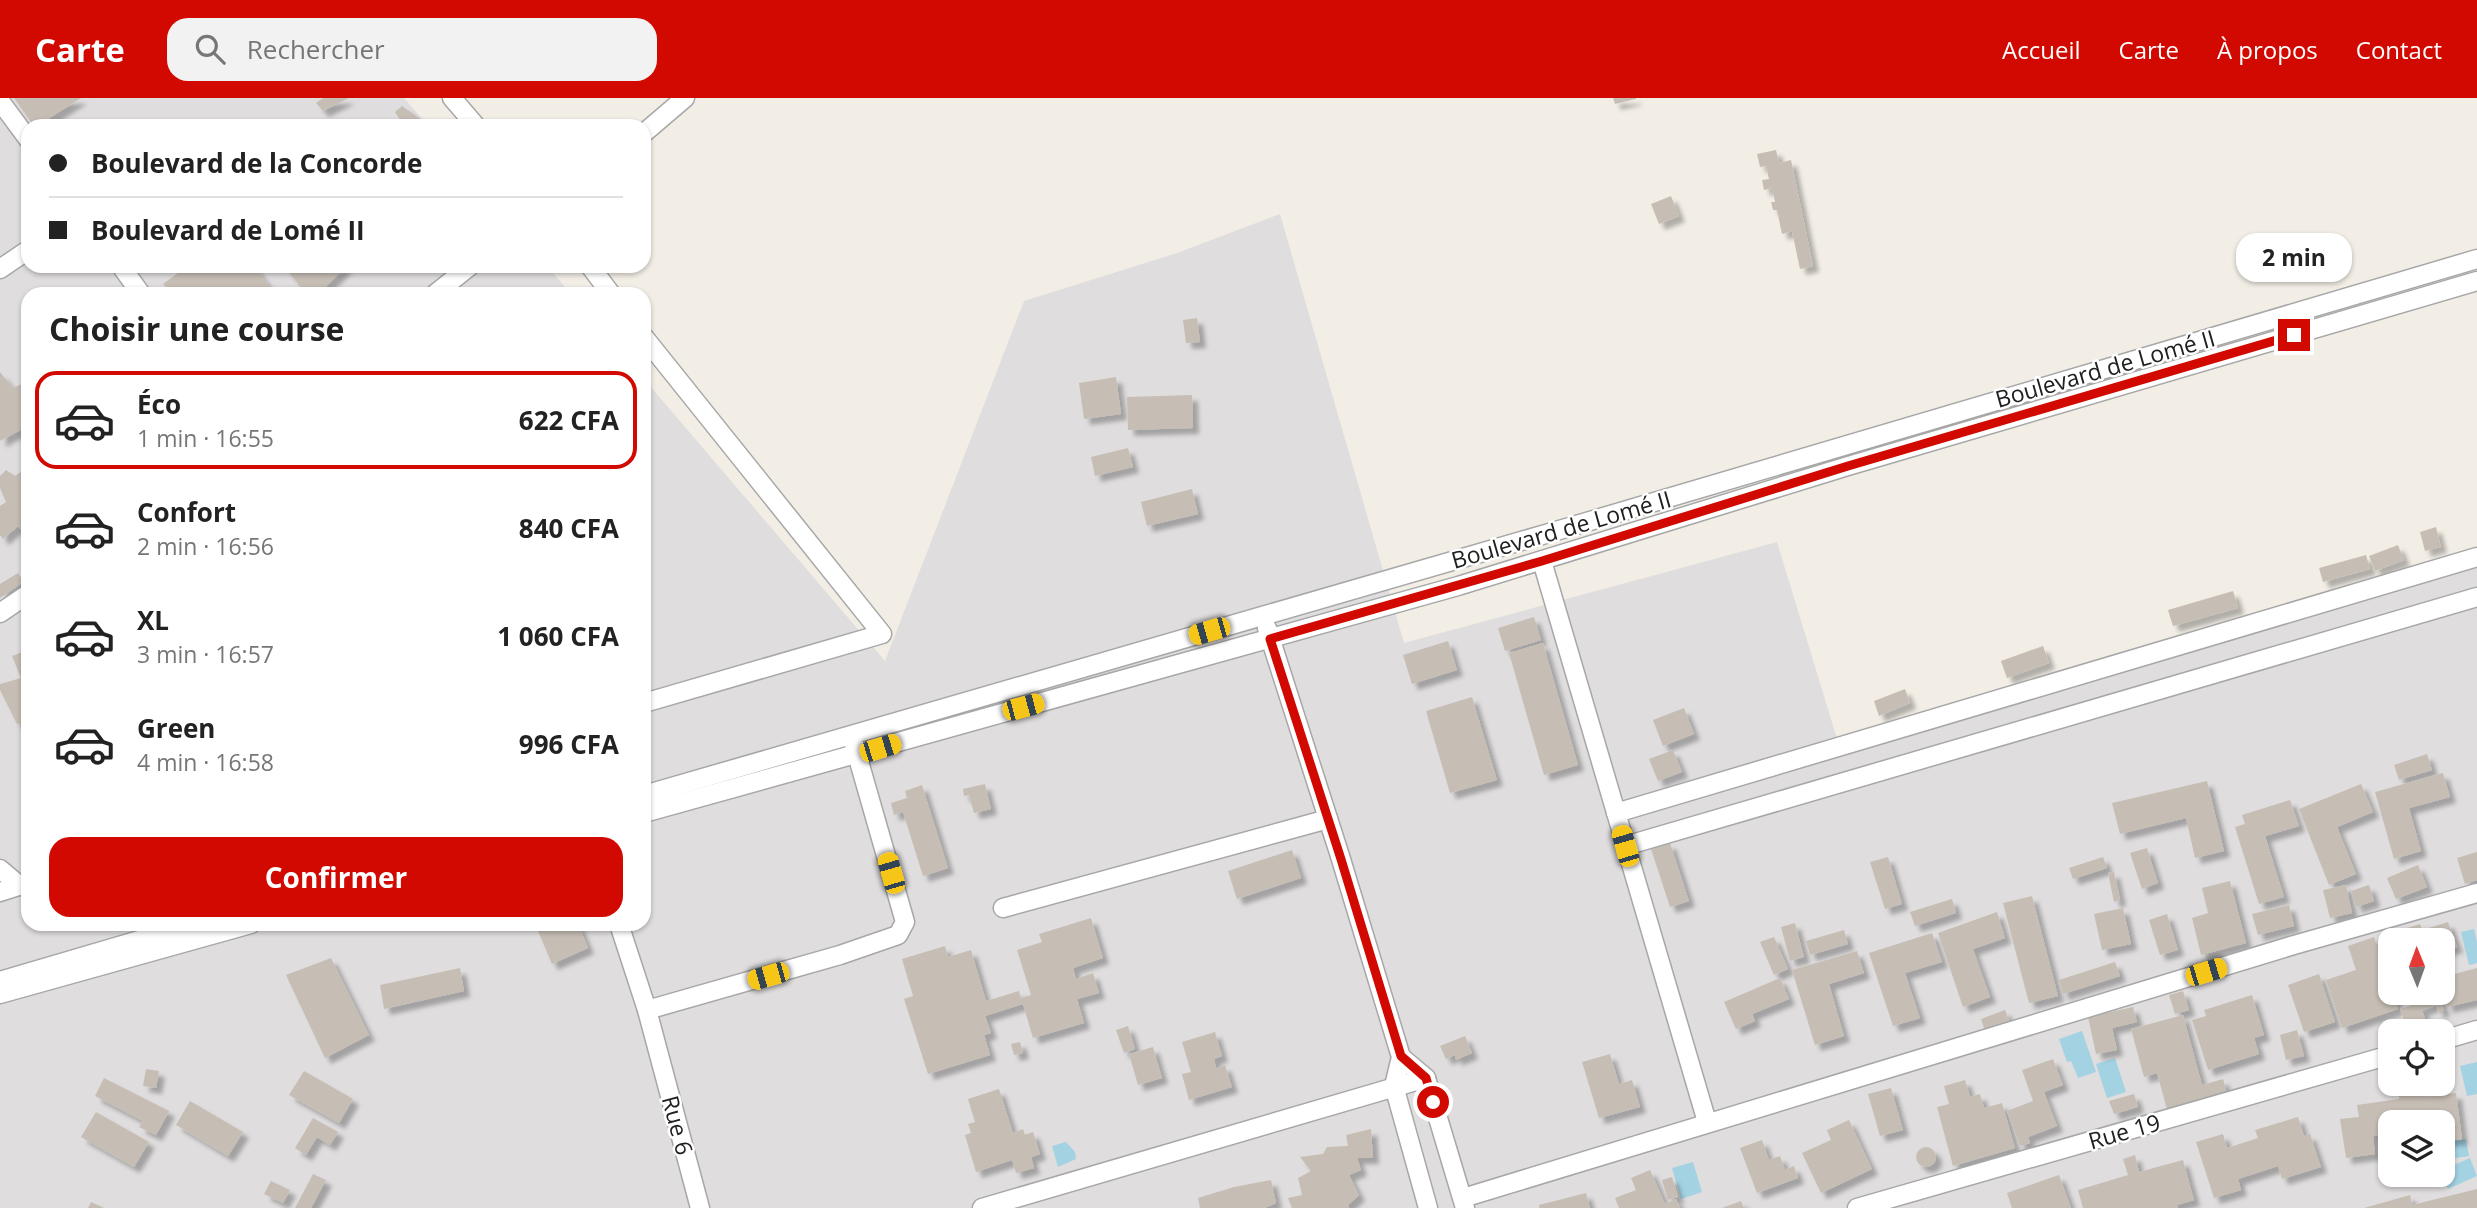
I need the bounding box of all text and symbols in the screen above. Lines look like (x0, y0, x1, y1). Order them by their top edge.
search box (167, 18, 657, 81)
text: Carte (35, 27, 125, 72)
icon: search (191, 30, 229, 68)
text: Rechercher (247, 31, 385, 67)
text: Accueil (2002, 33, 2081, 66)
text: Carte (2119, 33, 2179, 66)
text: À propos (2217, 33, 2318, 66)
text: Contact (2356, 33, 2442, 66)
text: Boulevard de la Concorde (91, 145, 422, 181)
text: Boulevard de Lomé II (91, 212, 365, 248)
callout: 2 min (2236, 233, 2352, 282)
text: 2 min (2262, 241, 2326, 273)
text: Choisir une course (49, 307, 344, 350)
route end (2278, 319, 2310, 351)
street label: Boulevard de Lomé II (1991, 321, 2219, 415)
text: Éco (137, 386, 181, 422)
icon: car (53, 389, 116, 452)
text: 622 CFA (519, 402, 619, 438)
text: 1 min · 16:55 (137, 422, 274, 454)
street label: Boulevard de Lomé II (1447, 482, 1675, 576)
text: Confort (137, 494, 236, 530)
icon: car (53, 497, 116, 560)
text: 840 CFA (519, 510, 619, 546)
text: 2 min · 16:56 (137, 530, 274, 562)
text: XL (137, 602, 169, 638)
icon: car (53, 605, 116, 668)
car (1186, 615, 1233, 647)
text: 1 060 CFA (497, 618, 619, 654)
text: 3 min · 16:57 (137, 638, 274, 670)
car (1000, 691, 1047, 723)
text: Green (137, 710, 215, 746)
icon: car (53, 713, 116, 776)
text: 996 CFA (519, 726, 619, 762)
car (857, 732, 904, 764)
text: 4 min · 16:58 (137, 746, 274, 778)
car (1610, 823, 1641, 869)
button: Confirmer (49, 837, 623, 917)
car (876, 850, 907, 896)
north arrow (2378, 928, 2455, 1004)
map controls (2378, 928, 2455, 1187)
car (2183, 956, 2230, 988)
car (745, 960, 792, 992)
button: locate (2378, 1019, 2455, 1096)
route start (1417, 1086, 1449, 1118)
street label: Rue 6 (655, 1092, 701, 1158)
street label: Rue 19 (2084, 1105, 2164, 1157)
button: layers (2378, 1110, 2455, 1187)

